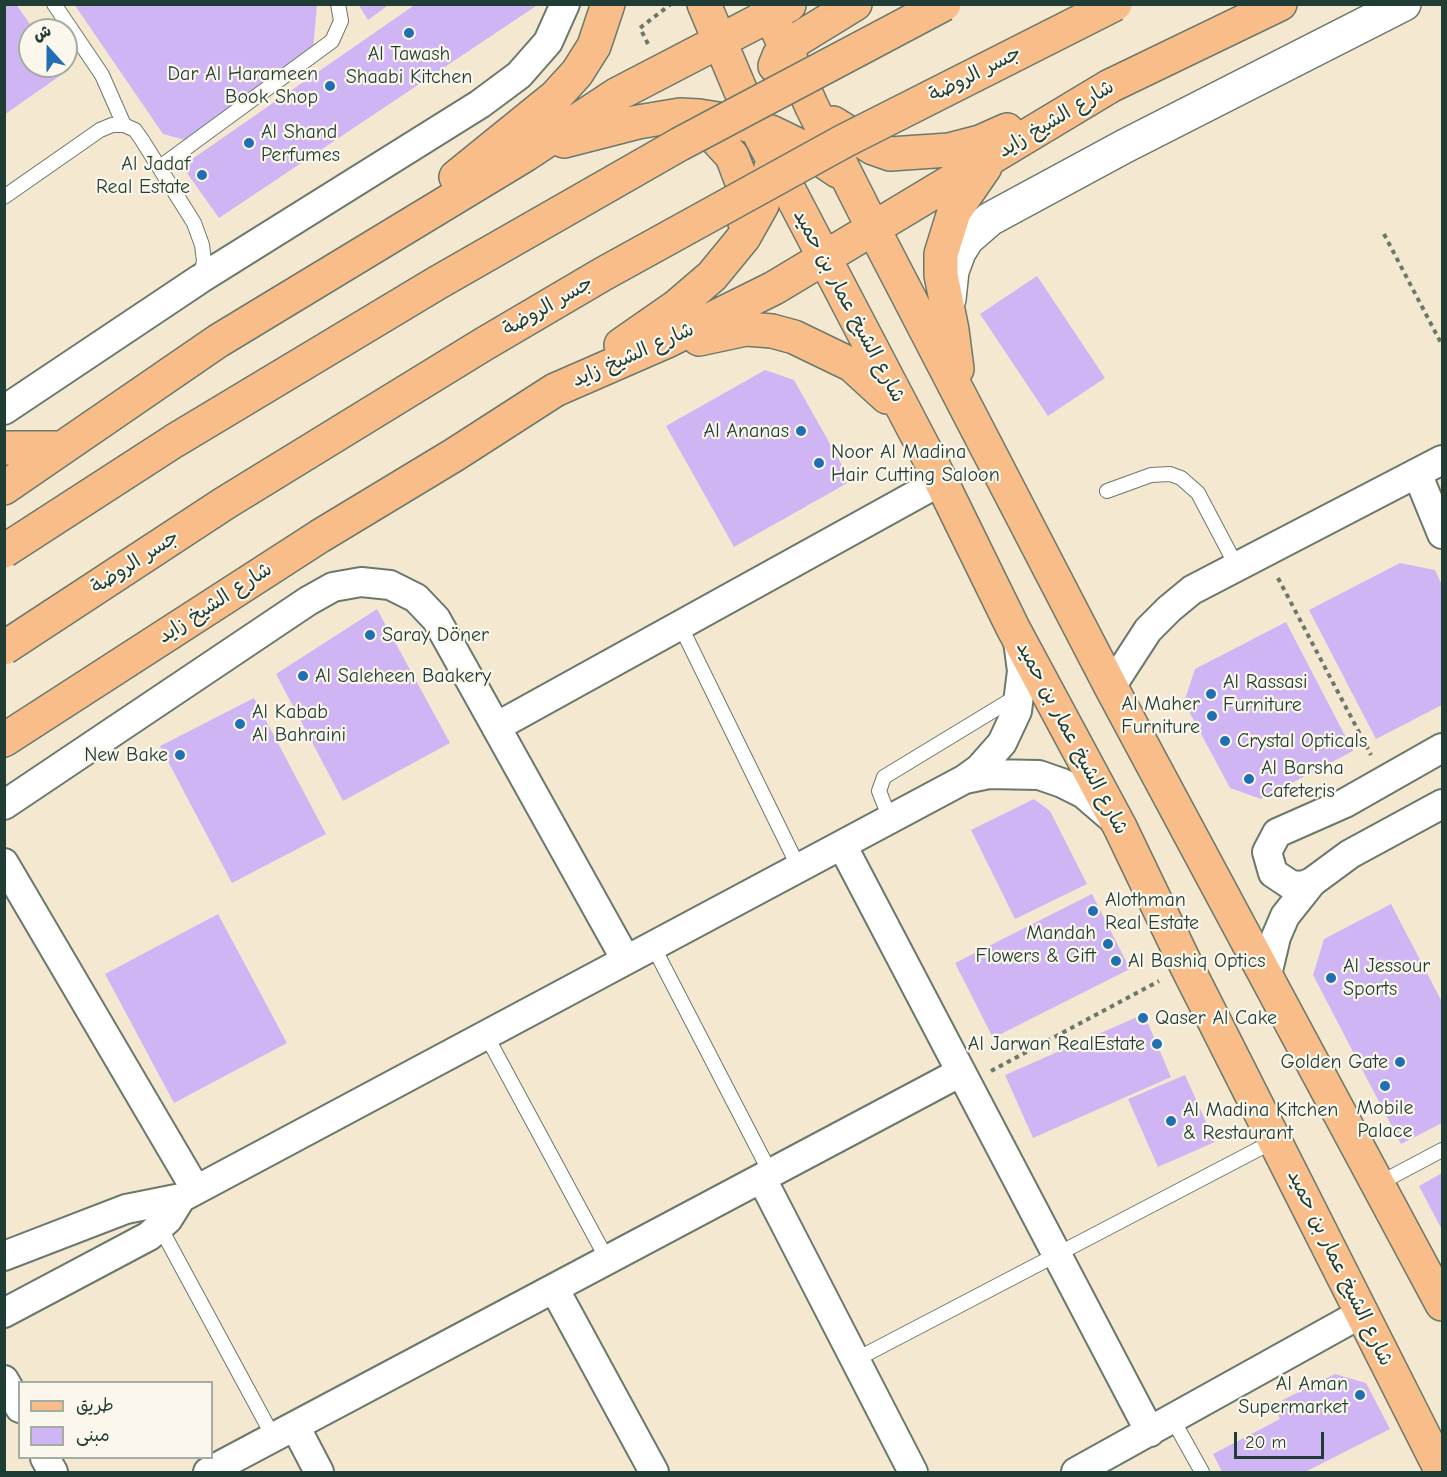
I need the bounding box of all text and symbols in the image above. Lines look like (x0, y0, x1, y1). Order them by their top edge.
north arrow (18, 18, 78, 78)
text: ش (31, 22, 54, 45)
marker: Al Tawash Shaabi Kitchen (402, 26, 416, 40)
street label: جسر الروضة (925, 41, 1025, 107)
place label: Al Tawash Shaabi Kitchen (346, 42, 472, 89)
place label: Dar Al Harameen Book Shop (168, 62, 318, 109)
street label: شارع الشيخ زايد (994, 75, 1118, 163)
marker: Dar Al Harameen Book Shop (323, 79, 337, 93)
place label: Al Shand Perfumes (261, 120, 340, 167)
marker: Al Shand Perfumes (242, 136, 256, 150)
place label: Al Jadaf Real Estate (96, 152, 190, 199)
marker: Al Jadaf Real Estate (195, 168, 209, 182)
street label: شارع الشيخ عمار بن حميد (788, 205, 910, 407)
street label: جسر الروضة (499, 271, 597, 341)
street label: شارع الشيخ زايد (568, 317, 698, 393)
place label: Al Ananas (704, 419, 789, 443)
marker: Al Ananas (794, 424, 808, 438)
place label: Noor Al Madina Hair Cutting Saloon (831, 440, 1000, 487)
marker: Noor Al Madina Hair Cutting Saloon (812, 456, 826, 470)
street label: جسر الروضة (87, 525, 183, 599)
street label: شارع الشيخ زايد (153, 557, 277, 649)
place label: Saray Döner (382, 623, 489, 647)
marker: Saray Döner (363, 628, 377, 642)
street label: شارع الشيخ عمار بن حميد (1011, 637, 1133, 839)
place label: Al Saleheen Baakery (315, 664, 491, 688)
marker: Al Saleheen Baakery (296, 669, 310, 683)
place label: Al Rassasi Furniture (1223, 670, 1307, 717)
marker: Al Rassasi Furniture (1204, 687, 1218, 701)
place label: Al Maher Furniture (1121, 692, 1200, 739)
place label: Al Kabab Al Bahraini (252, 700, 346, 747)
marker: Al Maher Furniture (1205, 709, 1219, 723)
marker: Al Kabab Al Bahraini (233, 717, 247, 731)
place label: Crystal Opticals (1237, 729, 1367, 753)
marker: Crystal Opticals (1218, 734, 1232, 748)
place label: New Bake (84, 743, 168, 767)
marker: New Bake (173, 748, 187, 762)
place label: Al Barsha Cafeteris (1261, 756, 1344, 803)
marker: Al Barsha Cafeteris (1242, 772, 1256, 786)
place label: Alothman Real Estate (1105, 888, 1199, 935)
marker: Alothman Real Estate (1086, 904, 1100, 918)
place label: Mandah Flowers & Gift (975, 921, 1096, 968)
marker: Mandah Flowers & Gift (1101, 937, 1115, 951)
place label: Al Bashiq Optics (1128, 949, 1266, 973)
marker: Al Bashiq Optics (1109, 954, 1123, 968)
place label: Al Jessour Sports (1343, 954, 1430, 1001)
marker: Al Jessour Sports (1324, 971, 1338, 985)
place label: Qaser Al Cake (1155, 1006, 1277, 1030)
marker: Qaser Al Cake (1136, 1011, 1150, 1025)
place label: Al Jarwan RealEstate (968, 1032, 1145, 1056)
marker: Al Jarwan RealEstate (1150, 1037, 1164, 1051)
place label: Golden Gate (1281, 1050, 1388, 1074)
marker: Golden Gate (1393, 1055, 1407, 1069)
marker: Mobile Palace (1378, 1079, 1392, 1093)
place label: Mobile Palace (1357, 1096, 1413, 1143)
place label: Al Madina Kitchen & Restaurant (1183, 1098, 1338, 1145)
marker: Al Madina Kitchen & Restaurant (1164, 1114, 1178, 1128)
street label: شارع الشيخ عمار بن حميد (1282, 1166, 1398, 1370)
place label: Al Aman Supermarket (1238, 1372, 1348, 1419)
legend (18, 1381, 213, 1459)
marker: Al Aman Supermarket (1353, 1388, 1367, 1402)
text: طريق (76, 1395, 114, 1416)
scale bar (1237, 1420, 1327, 1458)
text: مبنى (76, 1425, 110, 1446)
text: 20 m (1245, 1432, 1286, 1453)

